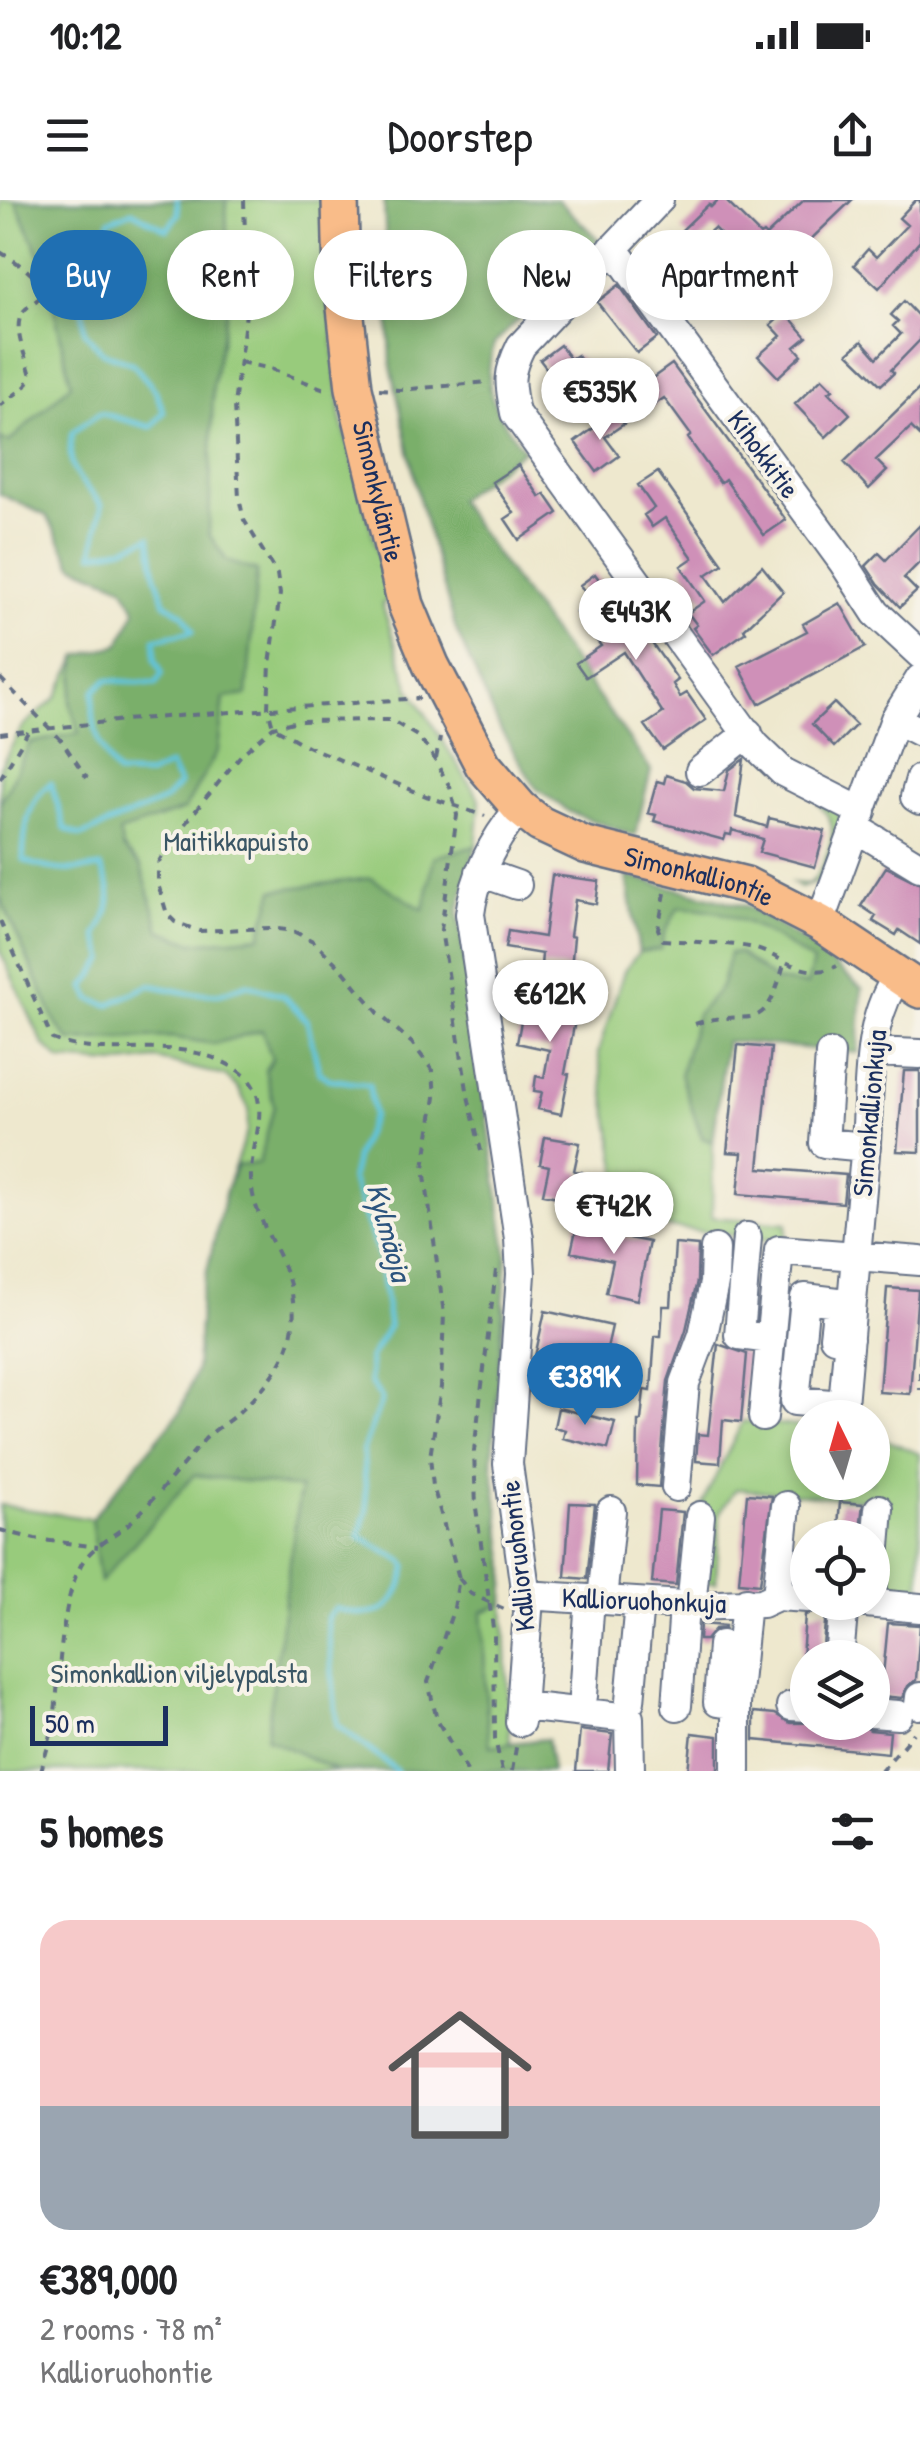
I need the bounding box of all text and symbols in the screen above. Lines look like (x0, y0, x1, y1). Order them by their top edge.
text: 10:12 (50, 9, 121, 61)
text: Doorstep (388, 105, 532, 166)
icon: menu (40, 108, 95, 163)
icon: share (825, 108, 880, 163)
chip: Buy (30, 230, 147, 320)
chip: Rent (167, 230, 294, 320)
chip: Filters (314, 230, 467, 320)
chip: New (487, 230, 606, 320)
chip: Apartment (626, 230, 833, 320)
pin: €535K (530, 358, 670, 443)
text: €535K (563, 369, 637, 412)
street label: Kihokkitie (719, 402, 809, 506)
street label: Simonkyläntie (344, 417, 414, 566)
pin: €443K (566, 578, 706, 663)
text: €443K (601, 589, 671, 632)
park label: Maitikkapuisto (163, 822, 309, 860)
street label: Simonkalliontie (621, 837, 781, 915)
pin: €612K (480, 960, 620, 1045)
text: €612K (514, 971, 586, 1014)
street label: Simonkallionkuja (843, 1028, 895, 1198)
pin: €742K (544, 1172, 684, 1257)
water label: Kylmäoja (357, 1179, 423, 1289)
text: €742K (577, 1183, 651, 1226)
pin: €389K (515, 1343, 655, 1428)
text: €389K (549, 1354, 621, 1397)
north arrow (790, 1400, 890, 1500)
map controls (790, 1400, 890, 1740)
street label: Kallioruohontie (490, 1479, 544, 1633)
button: locate (790, 1520, 890, 1620)
street label: Kallioruohonkuja (561, 1578, 727, 1622)
button: layers (790, 1640, 890, 1740)
park label: Simonkallion viljelypalsta (50, 1654, 308, 1692)
scale bar (30, 1701, 168, 1746)
text: 50 m (45, 1704, 95, 1742)
text: 5 homes (40, 1803, 163, 1860)
icon: filters (825, 1804, 880, 1859)
icon: home (370, 1985, 550, 2165)
text: €389,000 (40, 2250, 178, 2307)
text: 2 rooms · 78 m² (40, 2307, 222, 2350)
text: Kallioruohontie (40, 2350, 213, 2393)

